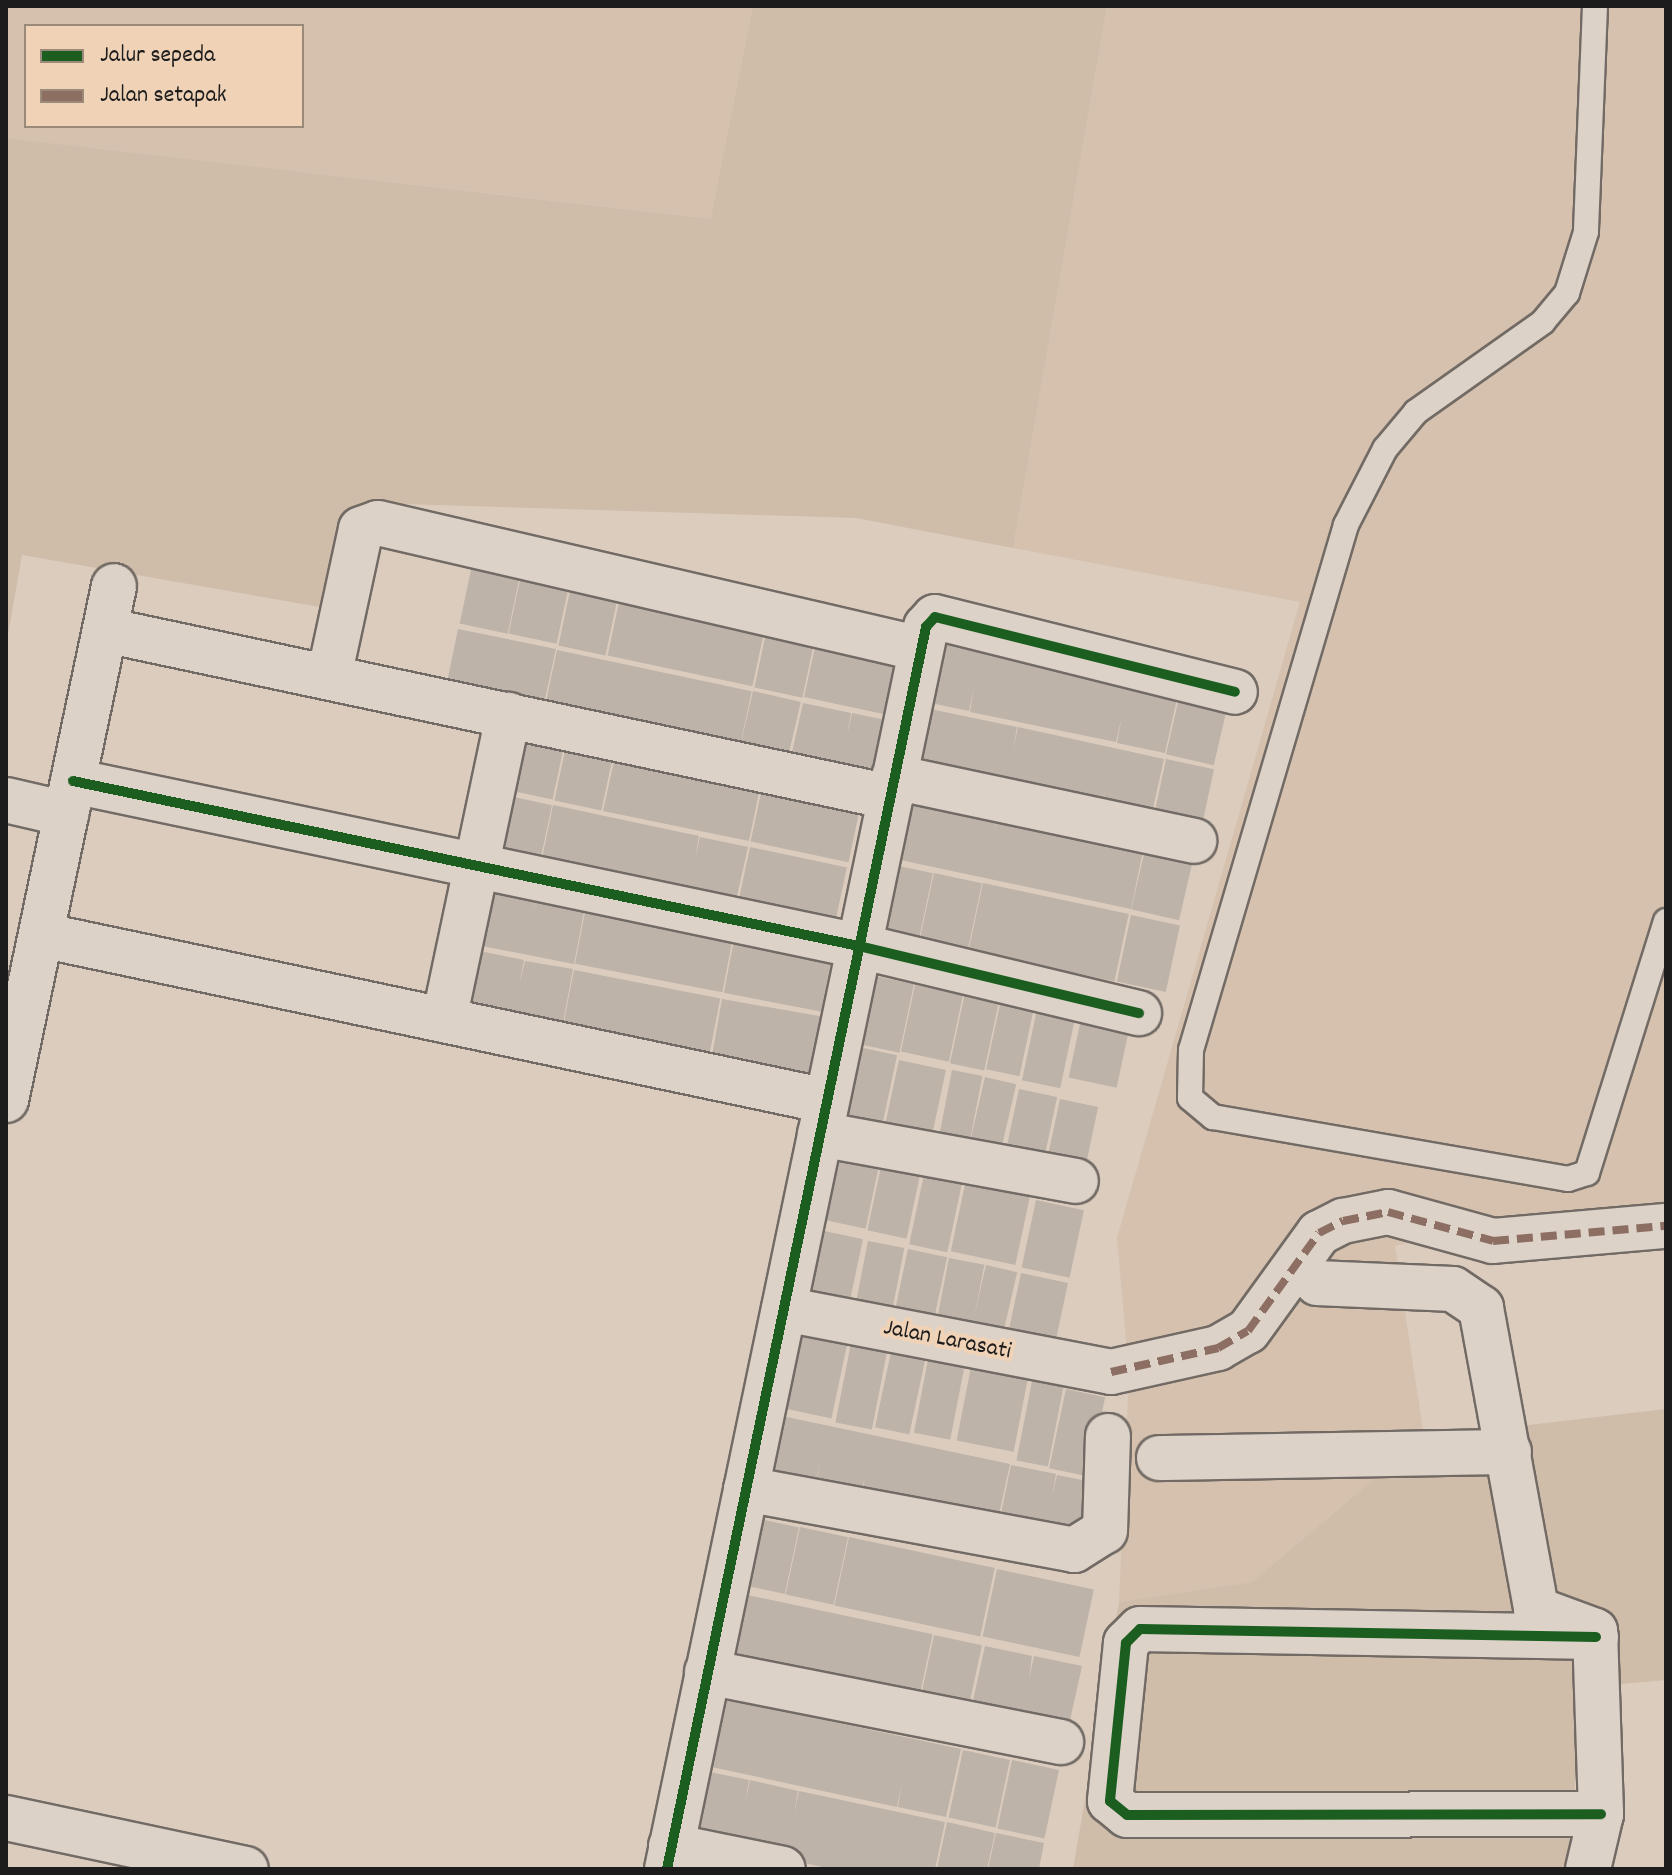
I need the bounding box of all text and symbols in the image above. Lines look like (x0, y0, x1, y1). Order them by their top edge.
legend (24, 24, 304, 128)
text: Jalur sepeda (100, 39, 215, 73)
text: Jalan setapak (100, 79, 226, 113)
street label: Jalan Larasati (881, 1315, 1013, 1367)

